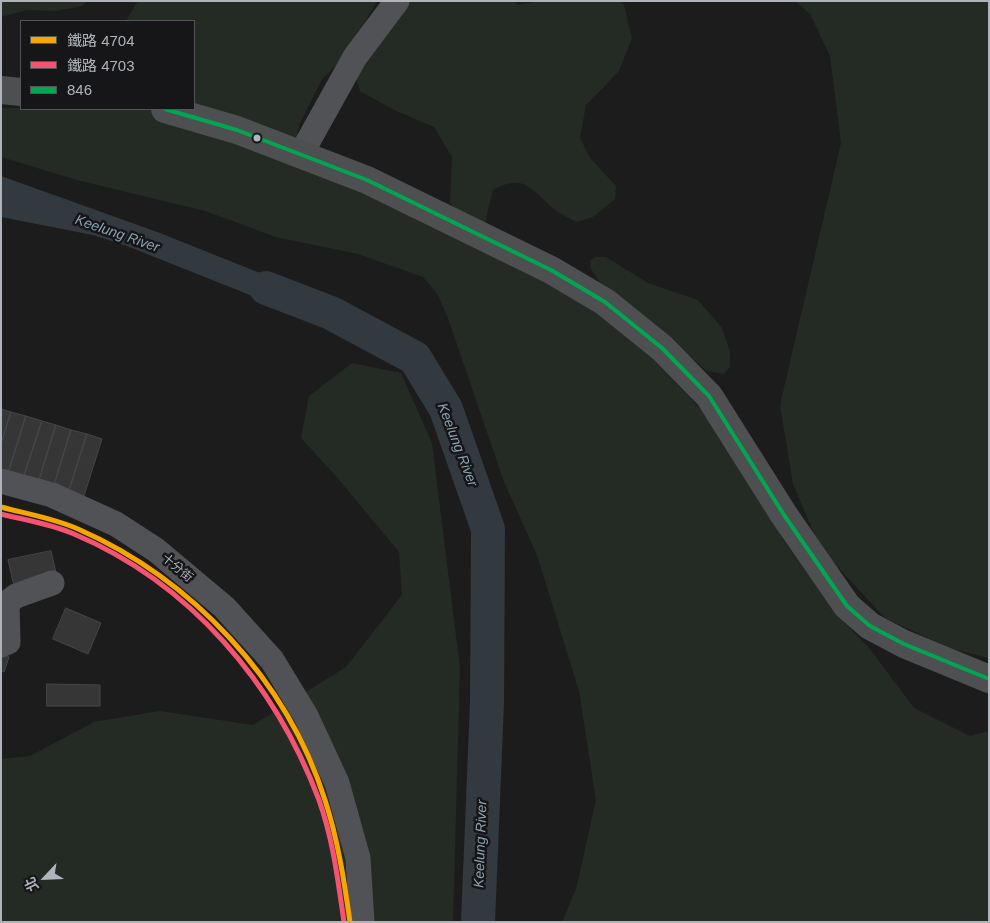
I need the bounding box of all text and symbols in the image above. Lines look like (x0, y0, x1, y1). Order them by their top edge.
legend (20, 20, 195, 110)
text: 鐵路 4704 (67, 32, 135, 49)
text: 鐵路 4703 (67, 57, 135, 74)
text: 846 (67, 81, 92, 98)
unlabelled marker (252, 133, 262, 143)
water label: Keelung River (73, 212, 161, 256)
water label: Keelung River (433, 401, 481, 489)
street label: 十分街 (159, 551, 195, 585)
water label: Keelung River (471, 800, 491, 888)
north arrow (20, 853, 70, 903)
text: 北 (21, 875, 42, 894)

